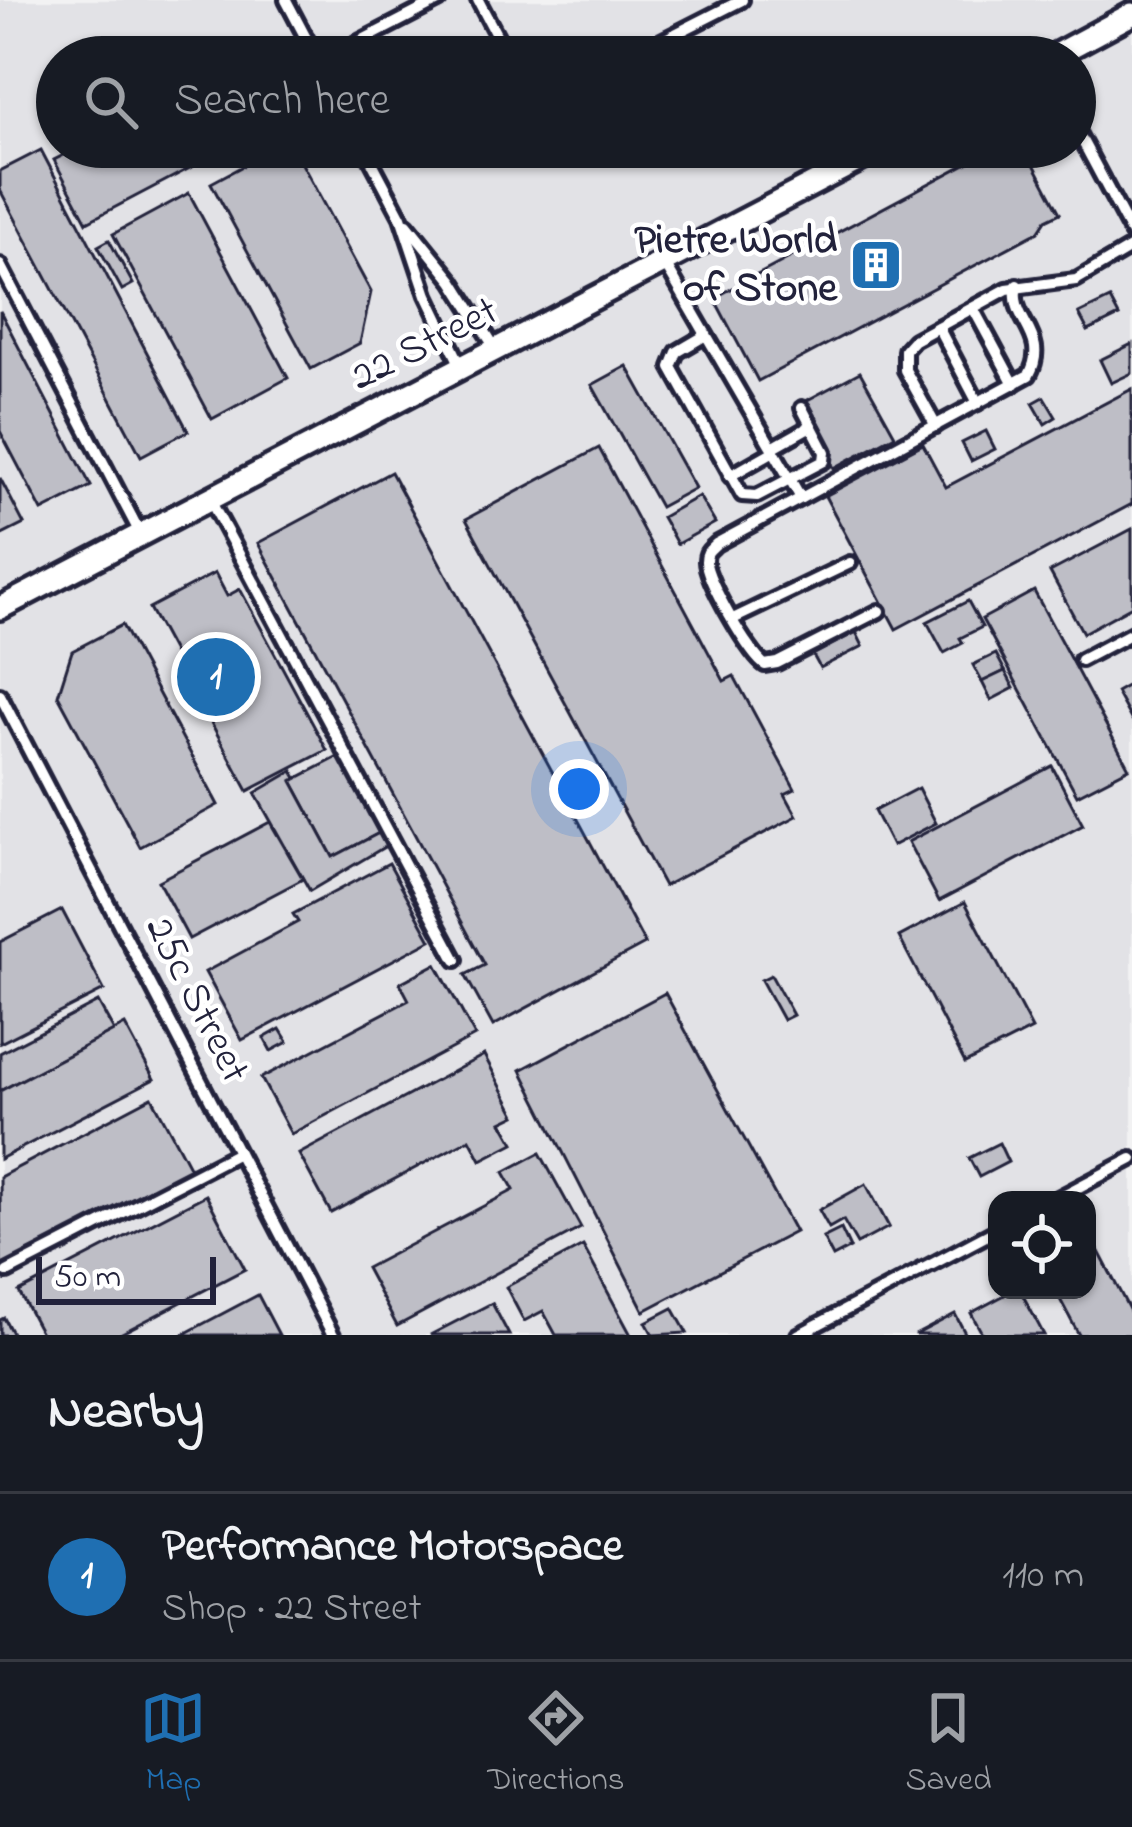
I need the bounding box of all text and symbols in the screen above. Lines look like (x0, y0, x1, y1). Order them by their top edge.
search box (36, 36, 1096, 168)
icon: search (78, 69, 144, 135)
text: Search here (174, 69, 390, 135)
place label: Pietre World of Stone (634, 211, 838, 320)
building icon: Pietre World of Stone (848, 237, 904, 293)
street label: 22 Street (341, 282, 509, 408)
pin: 1 (177, 632, 255, 722)
your location (549, 759, 609, 819)
street label: 25c Street (128, 906, 264, 1094)
map controls (988, 1191, 1096, 1299)
button: locate (988, 1191, 1096, 1299)
scale bar (36, 1251, 216, 1304)
text: 50 m (54, 1254, 121, 1302)
text: Nearby (48, 1376, 204, 1451)
text: Performance Motorspace (162, 1515, 623, 1581)
text: 1 (81, 1548, 93, 1605)
text: 110 m (1002, 1548, 1084, 1605)
text: Shop · 22 Street (162, 1581, 422, 1638)
tab: Map (140, 1685, 206, 1805)
tab: Directions (487, 1685, 625, 1805)
tab: Saved (905, 1685, 992, 1805)

